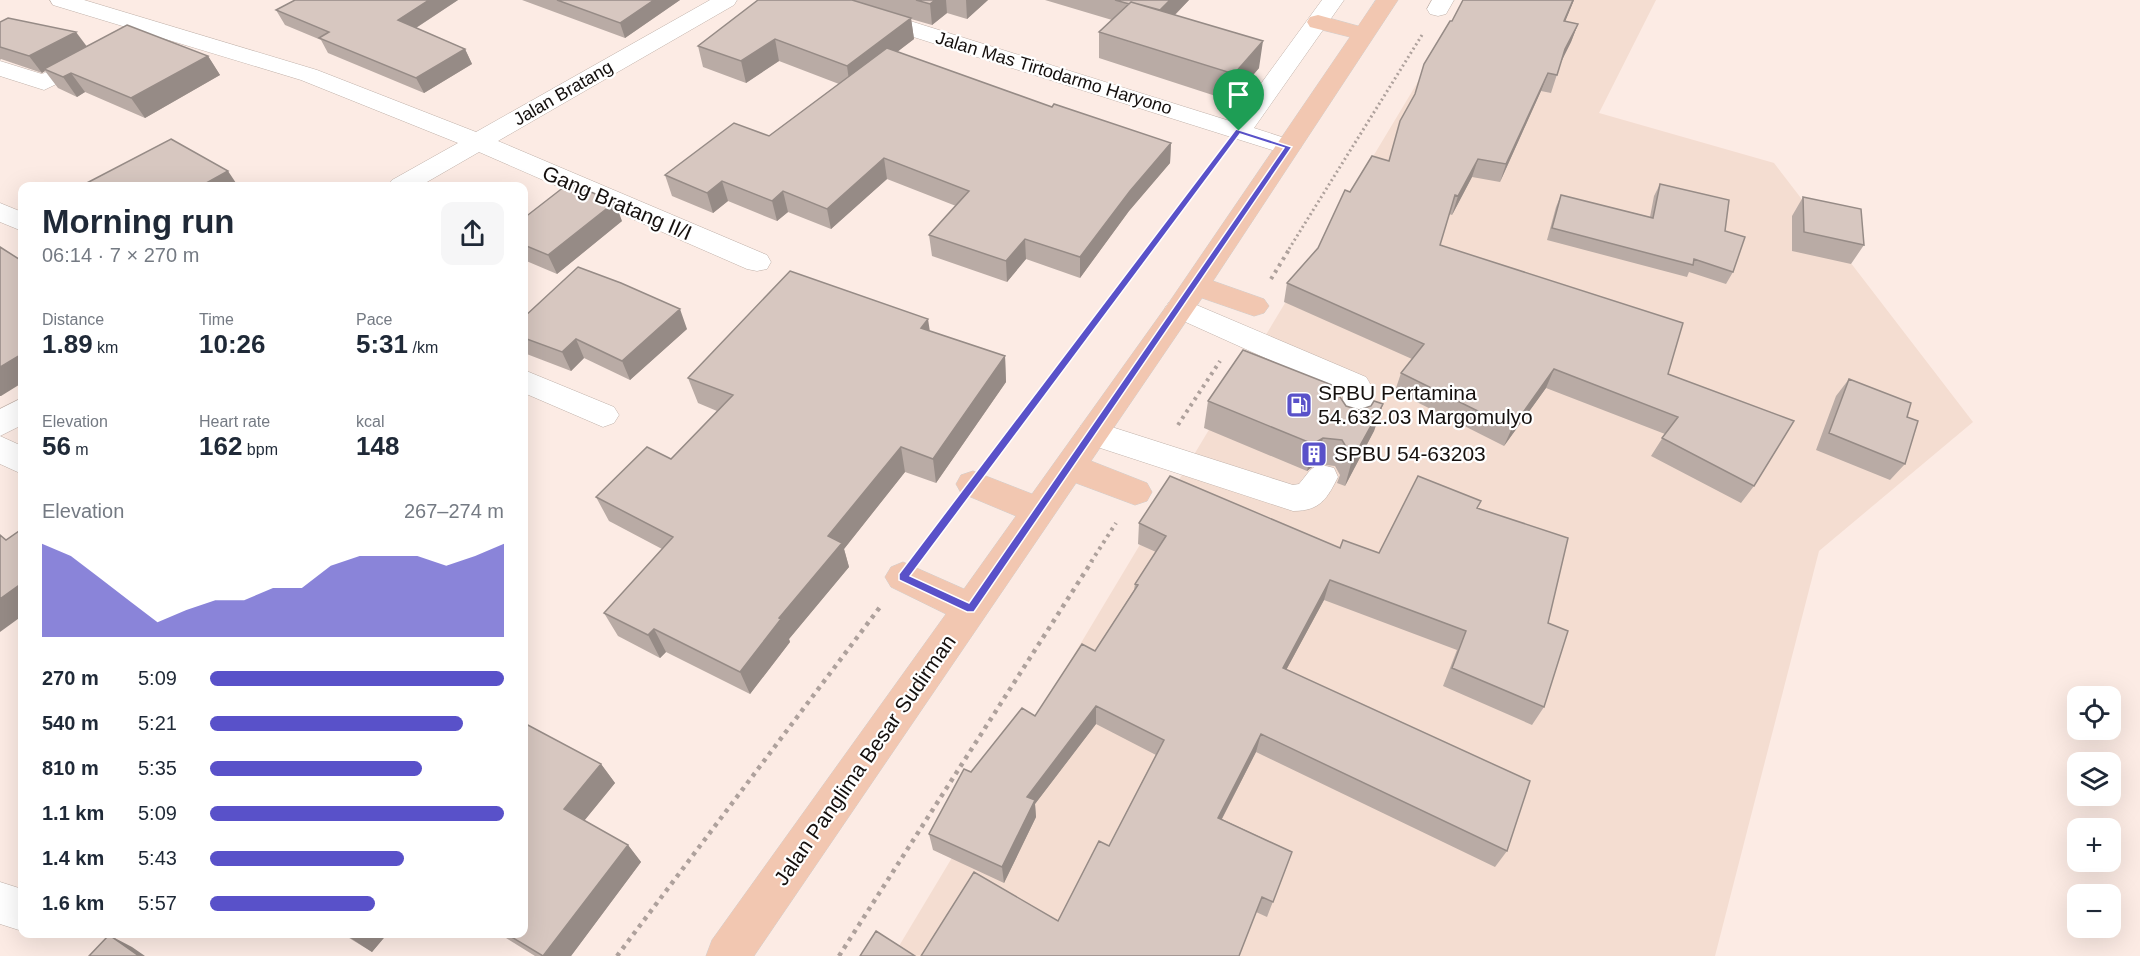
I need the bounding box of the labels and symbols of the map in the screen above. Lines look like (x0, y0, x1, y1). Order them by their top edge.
street label: Jalan Mas Tirtodarmo Haryono (933, 27, 1175, 119)
street label: Jalan Bratang (510, 57, 616, 129)
pin (1213, 69, 1264, 131)
street label: Gang Bratang II/I (539, 161, 695, 244)
place label: SPBU Pertamina 54.632.03 Margomulyo (1318, 381, 1533, 428)
fuel station icon: SPBU Pertamina 54.632.03 Margomulyo (1284, 390, 1314, 420)
building icon: SPBU 54-63203 (1299, 439, 1329, 469)
place label: SPBU 54-63203 (1334, 442, 1486, 465)
street label: Jalan Panglima Besar Sudirman (769, 630, 960, 889)

